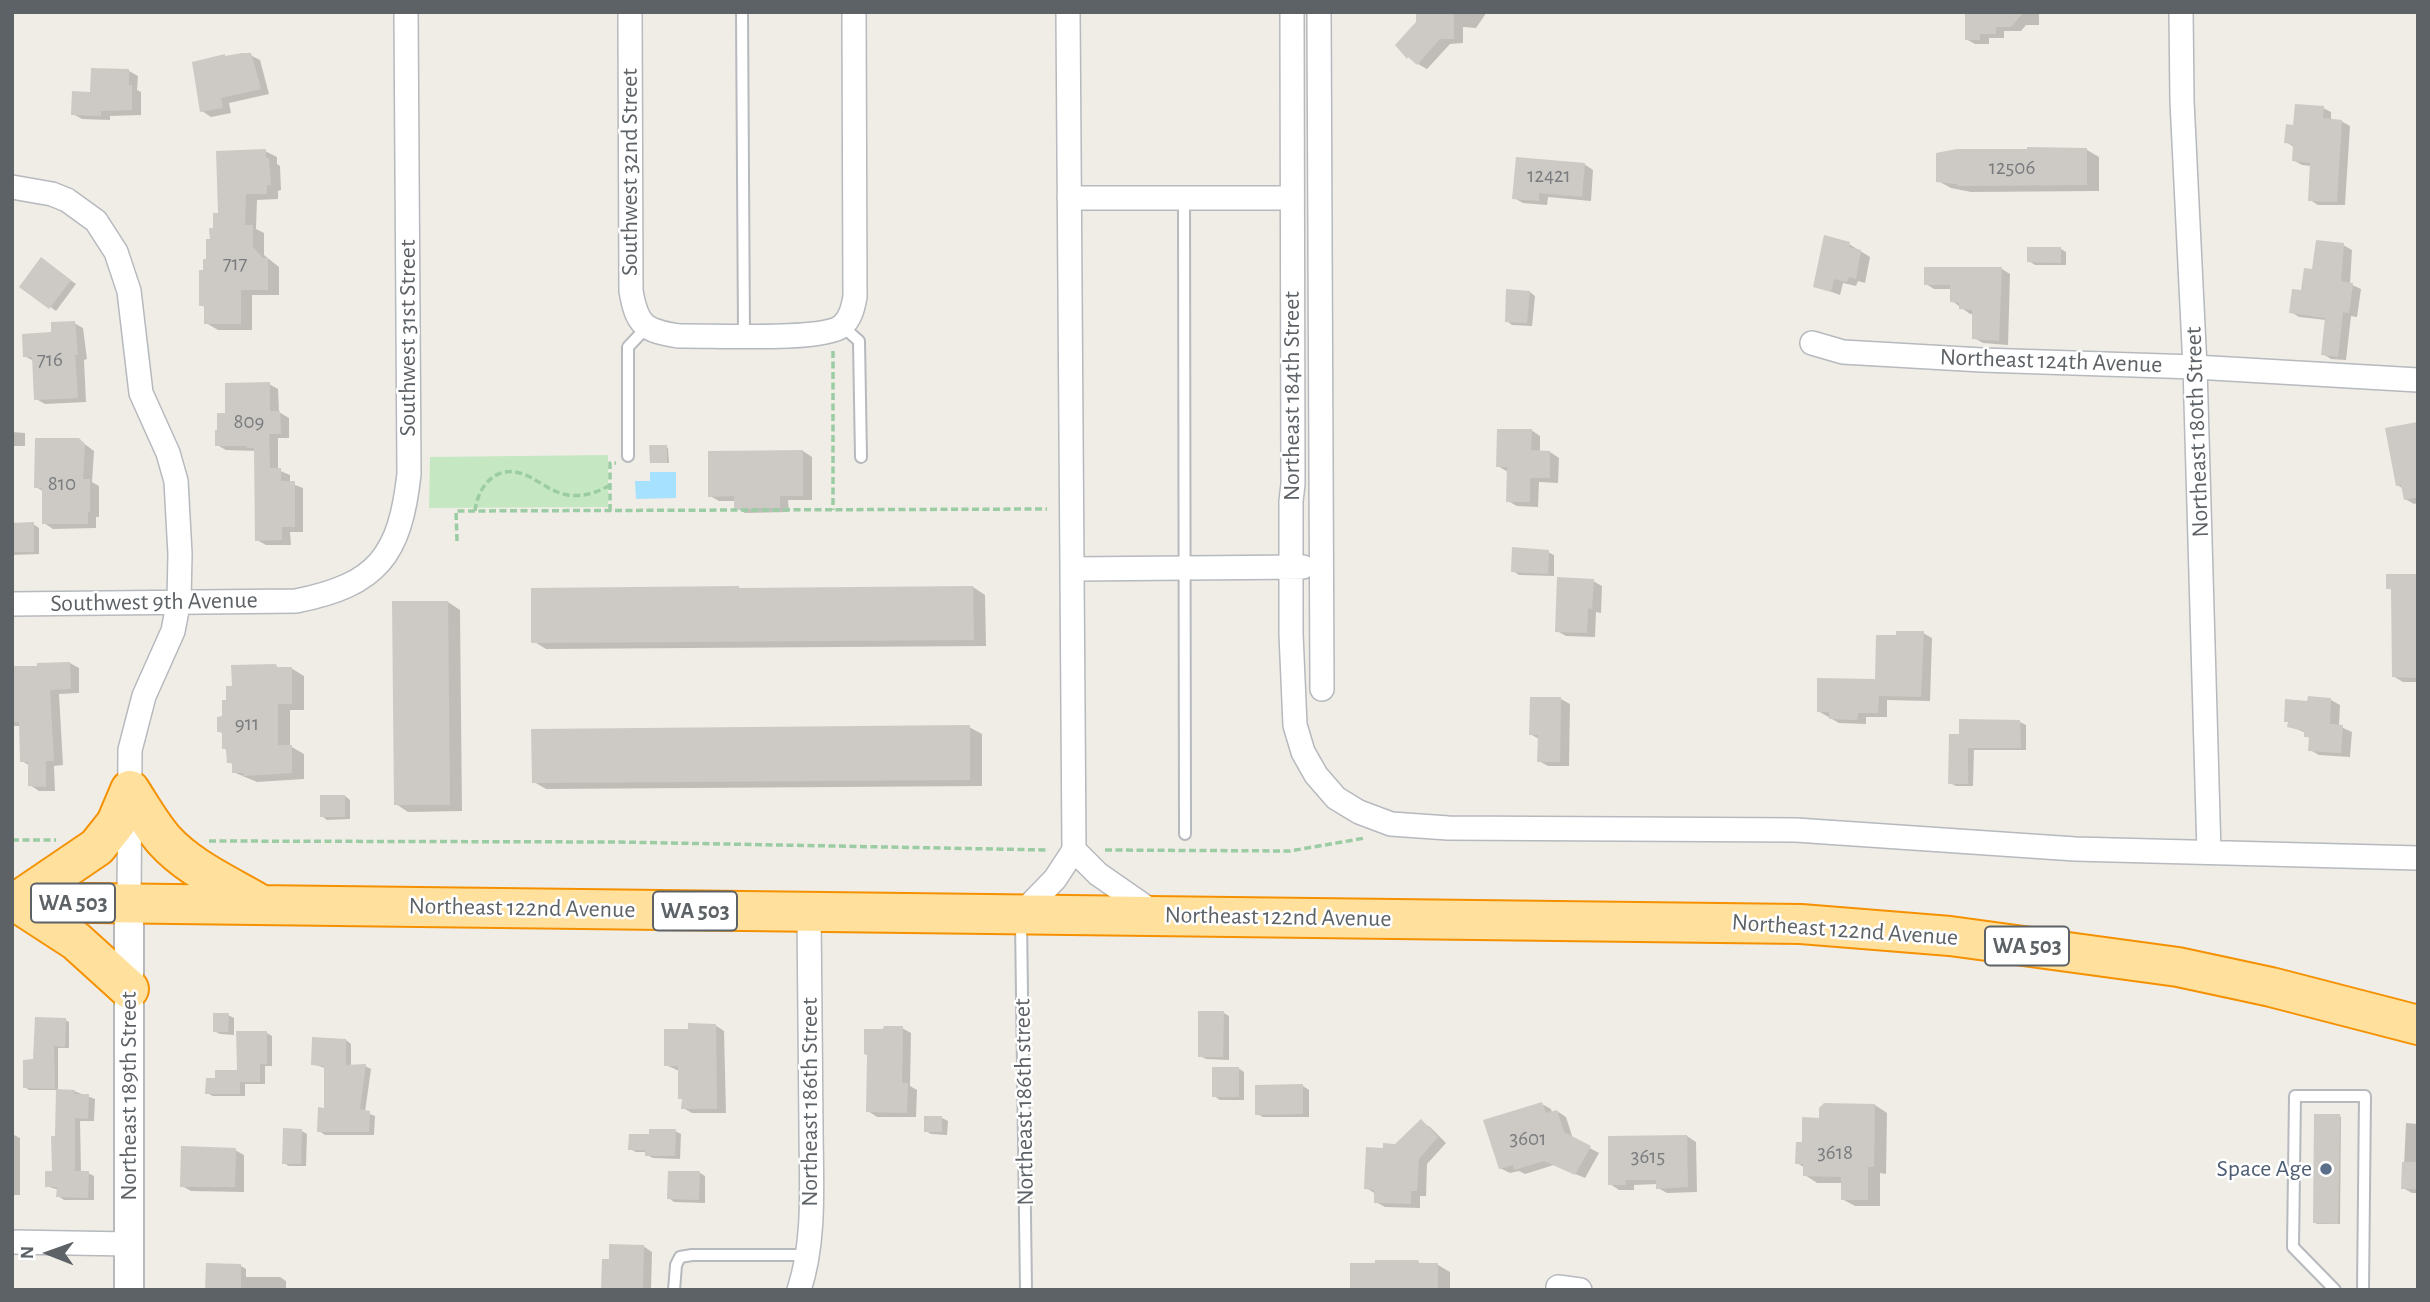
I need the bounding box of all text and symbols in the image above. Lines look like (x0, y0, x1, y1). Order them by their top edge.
street label: Southwest 32nd Street (616, 68, 644, 276)
house number: 12506 (1989, 155, 2035, 181)
house number: 12421 (1527, 163, 1571, 189)
street label: Southwest 31st Street (394, 239, 422, 437)
house number: 717 (223, 251, 247, 277)
street label: Northeast 184th Street (1278, 291, 1306, 501)
street label: Northeast 180th Street (2179, 326, 2215, 538)
street label: Northeast 124th Avenue (1939, 343, 2163, 379)
house number: 716 (37, 347, 63, 373)
house number: 809 (234, 409, 264, 435)
house number: 810 (48, 471, 76, 497)
street label: Southwest 9th Avenue (50, 586, 258, 618)
house number: 911 (235, 711, 259, 737)
road number: WA 503 (31, 884, 115, 922)
road number: WA 503 (653, 891, 737, 930)
street label: Northeast 122nd Avenue (408, 892, 636, 924)
street label: Northeast 122nd Avenue (1164, 901, 1392, 933)
street label: Northeast 122nd Avenue (1731, 908, 1959, 952)
road number: WA 503 (1985, 926, 2069, 965)
street label: Northeast 189th Street (115, 991, 143, 1201)
street label: Northeast 186th Street (796, 997, 824, 1207)
street label: Northeast 186th street (1008, 998, 1040, 1206)
house number: 3601 (1510, 1126, 1546, 1152)
house number: 3618 (1817, 1140, 1853, 1166)
house number: 3615 (1631, 1144, 1665, 1170)
place label: Space Age (2217, 1155, 2312, 1183)
marker: Space Age (2318, 1161, 2334, 1177)
north arrow (14, 1218, 84, 1288)
text: N (18, 1246, 37, 1259)

